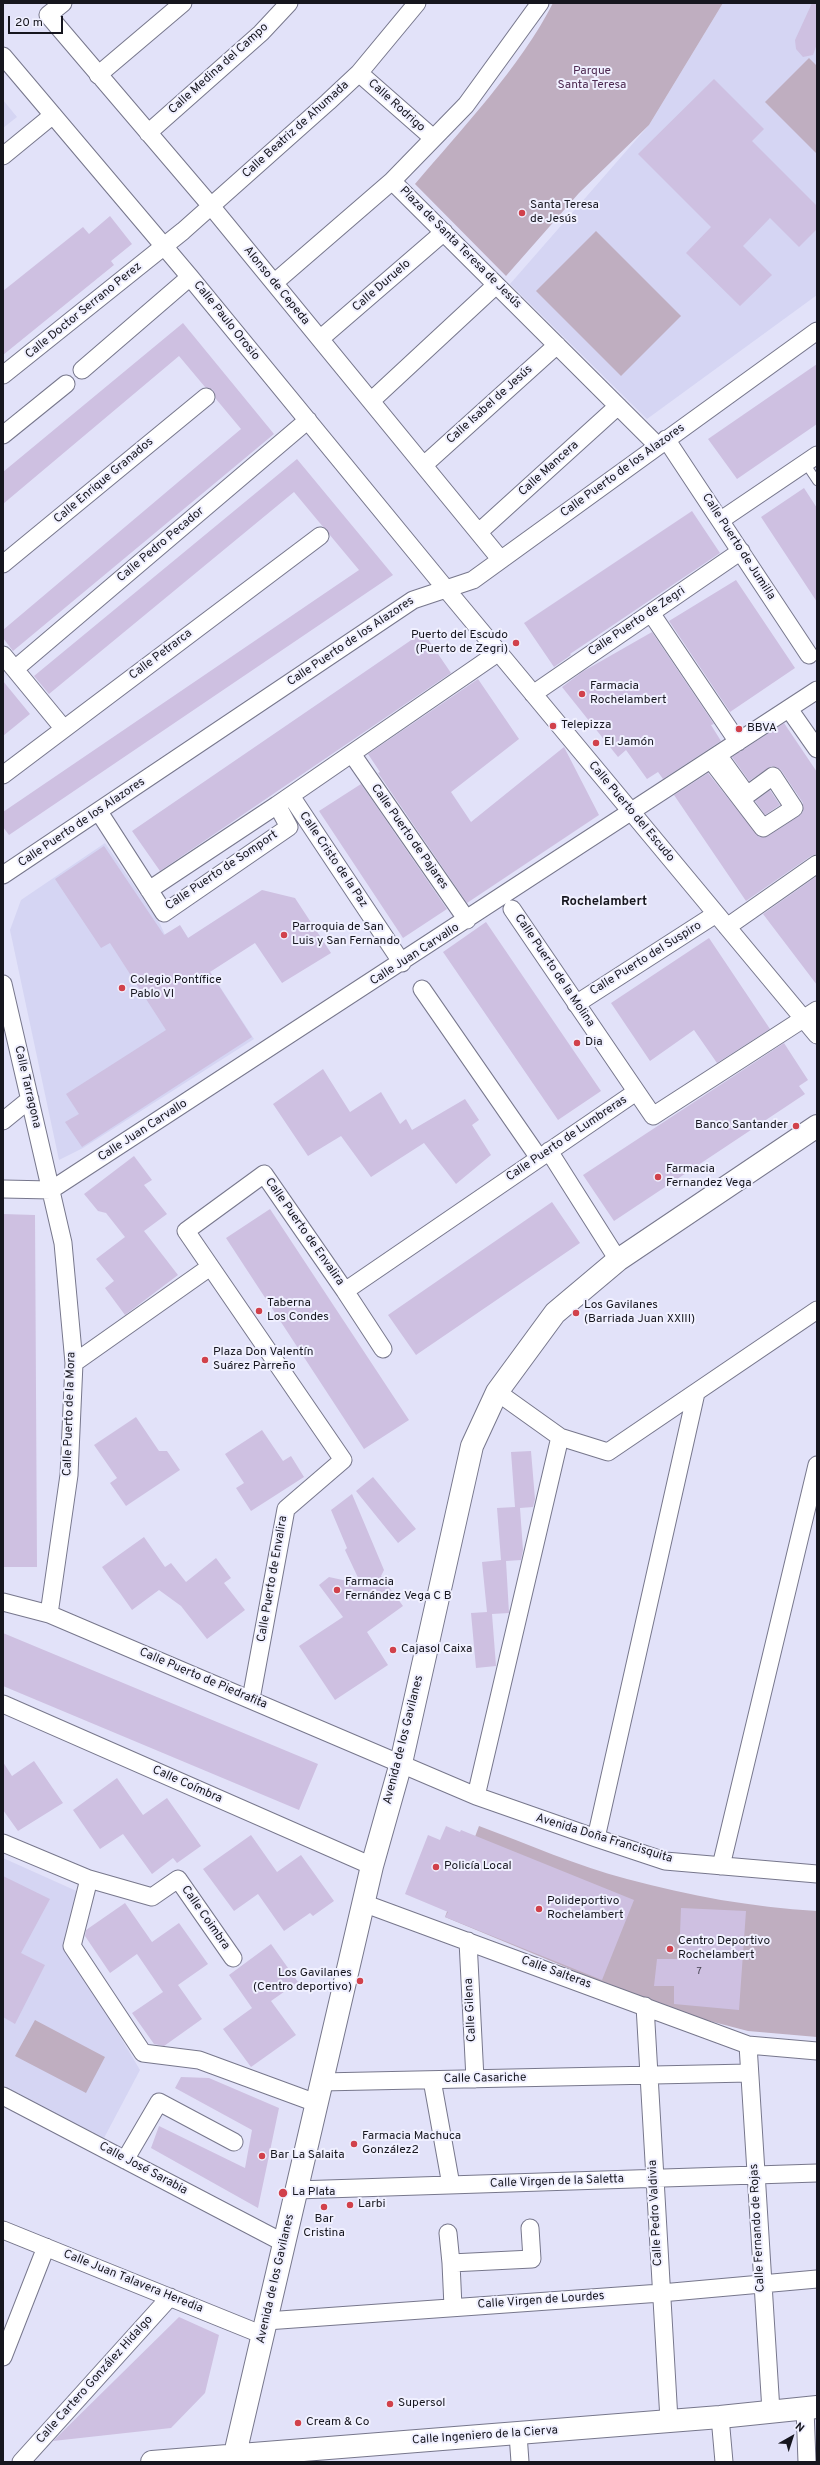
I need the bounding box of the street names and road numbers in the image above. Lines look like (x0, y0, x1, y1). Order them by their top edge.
street label: Calle Medina del Campo (166, 20, 272, 118)
street label: Calle Rodrigo (364, 77, 428, 135)
street label: Calle Beatriz de Ahumada (240, 78, 352, 182)
street label: Plaza de Santa Teresa de Jesús (396, 184, 524, 312)
street label: Alonso de Cepeda (240, 244, 312, 328)
street label: Calle Duruelo (350, 257, 414, 315)
street label: Calle Doctor Serrano Perez (23, 260, 145, 362)
street label: Calle Paulo Orosio (190, 278, 262, 364)
street label: Calle Isabel de Jesús (444, 363, 536, 447)
street label: Calle Puerto de los Alazores (558, 421, 688, 521)
street label: Calle Enrique Granados (51, 435, 157, 527)
street label: Calle Mancera (516, 438, 582, 500)
street label: Calle Puerto de Jumilla (698, 491, 778, 603)
street label: Calle Pedro Pecador (115, 504, 207, 586)
street label: Calle Puerto de Zegri (586, 584, 688, 660)
street label: Calle Puerto de los Alazores (285, 594, 417, 690)
street label: Calle Petrarca (127, 627, 195, 683)
street label: Calle Puerto del Escudo (585, 759, 677, 865)
street label: Calle Puerto de los Alazores (16, 775, 148, 871)
street label: Calle Puerto de Pajares (367, 782, 451, 892)
street label: Calle Cristo de la Paz (296, 809, 370, 911)
street label: Calle Puerto de Somport (163, 828, 281, 914)
street label: Calle Puerto de la Molina (511, 912, 597, 1030)
street label: Calle Puerto del Suspiro (588, 919, 704, 999)
street label: Calle Juan Carvallo (368, 921, 462, 989)
street label: Calle Tarragona (11, 1044, 43, 1130)
street label: Calle Puerto de Lumbreras (504, 1093, 630, 1185)
street label: Calle Juan Carvallo (96, 1097, 190, 1165)
street label: Calle Puerto de Envalira (261, 1175, 347, 1289)
street label: Calle Puerto de la Mora (61, 1352, 79, 1476)
street label: Calle Puerto de Envalira (255, 1515, 291, 1643)
street label: Calle Puerto de Piedrafita (137, 1645, 269, 1713)
street label: Avenida de los Gavilanes (381, 1674, 427, 1806)
street label: Calle Coímbra (150, 1763, 224, 1807)
street label: Avenida Doña Francisquita (534, 1811, 674, 1867)
street label: Calle Coimbra (178, 1883, 232, 1953)
street label: Calle Salteras (519, 1954, 593, 1992)
street label: Calle Gilena (462, 1978, 480, 2042)
street label: Calle Casariche (444, 2071, 526, 2087)
street label: Calle José Sarabia (96, 2140, 190, 2198)
street label: Calle Pedro Valdivia (646, 2160, 666, 2266)
street label: Calle Fernando de Rojas (747, 2163, 769, 2293)
street label: Calle Virgen de la Saletta (490, 2172, 624, 2192)
street label: Avenida de los Gavilanes (254, 2213, 298, 2345)
street label: Calle Juan Talavera Heredia (61, 2247, 205, 2317)
street label: Calle Virgen de Lourdes (477, 2289, 605, 2313)
street label: Calle Cartero González Hidalgo (34, 2313, 156, 2447)
street label: Calle Ingeniero de la Cierva (412, 2424, 558, 2448)

